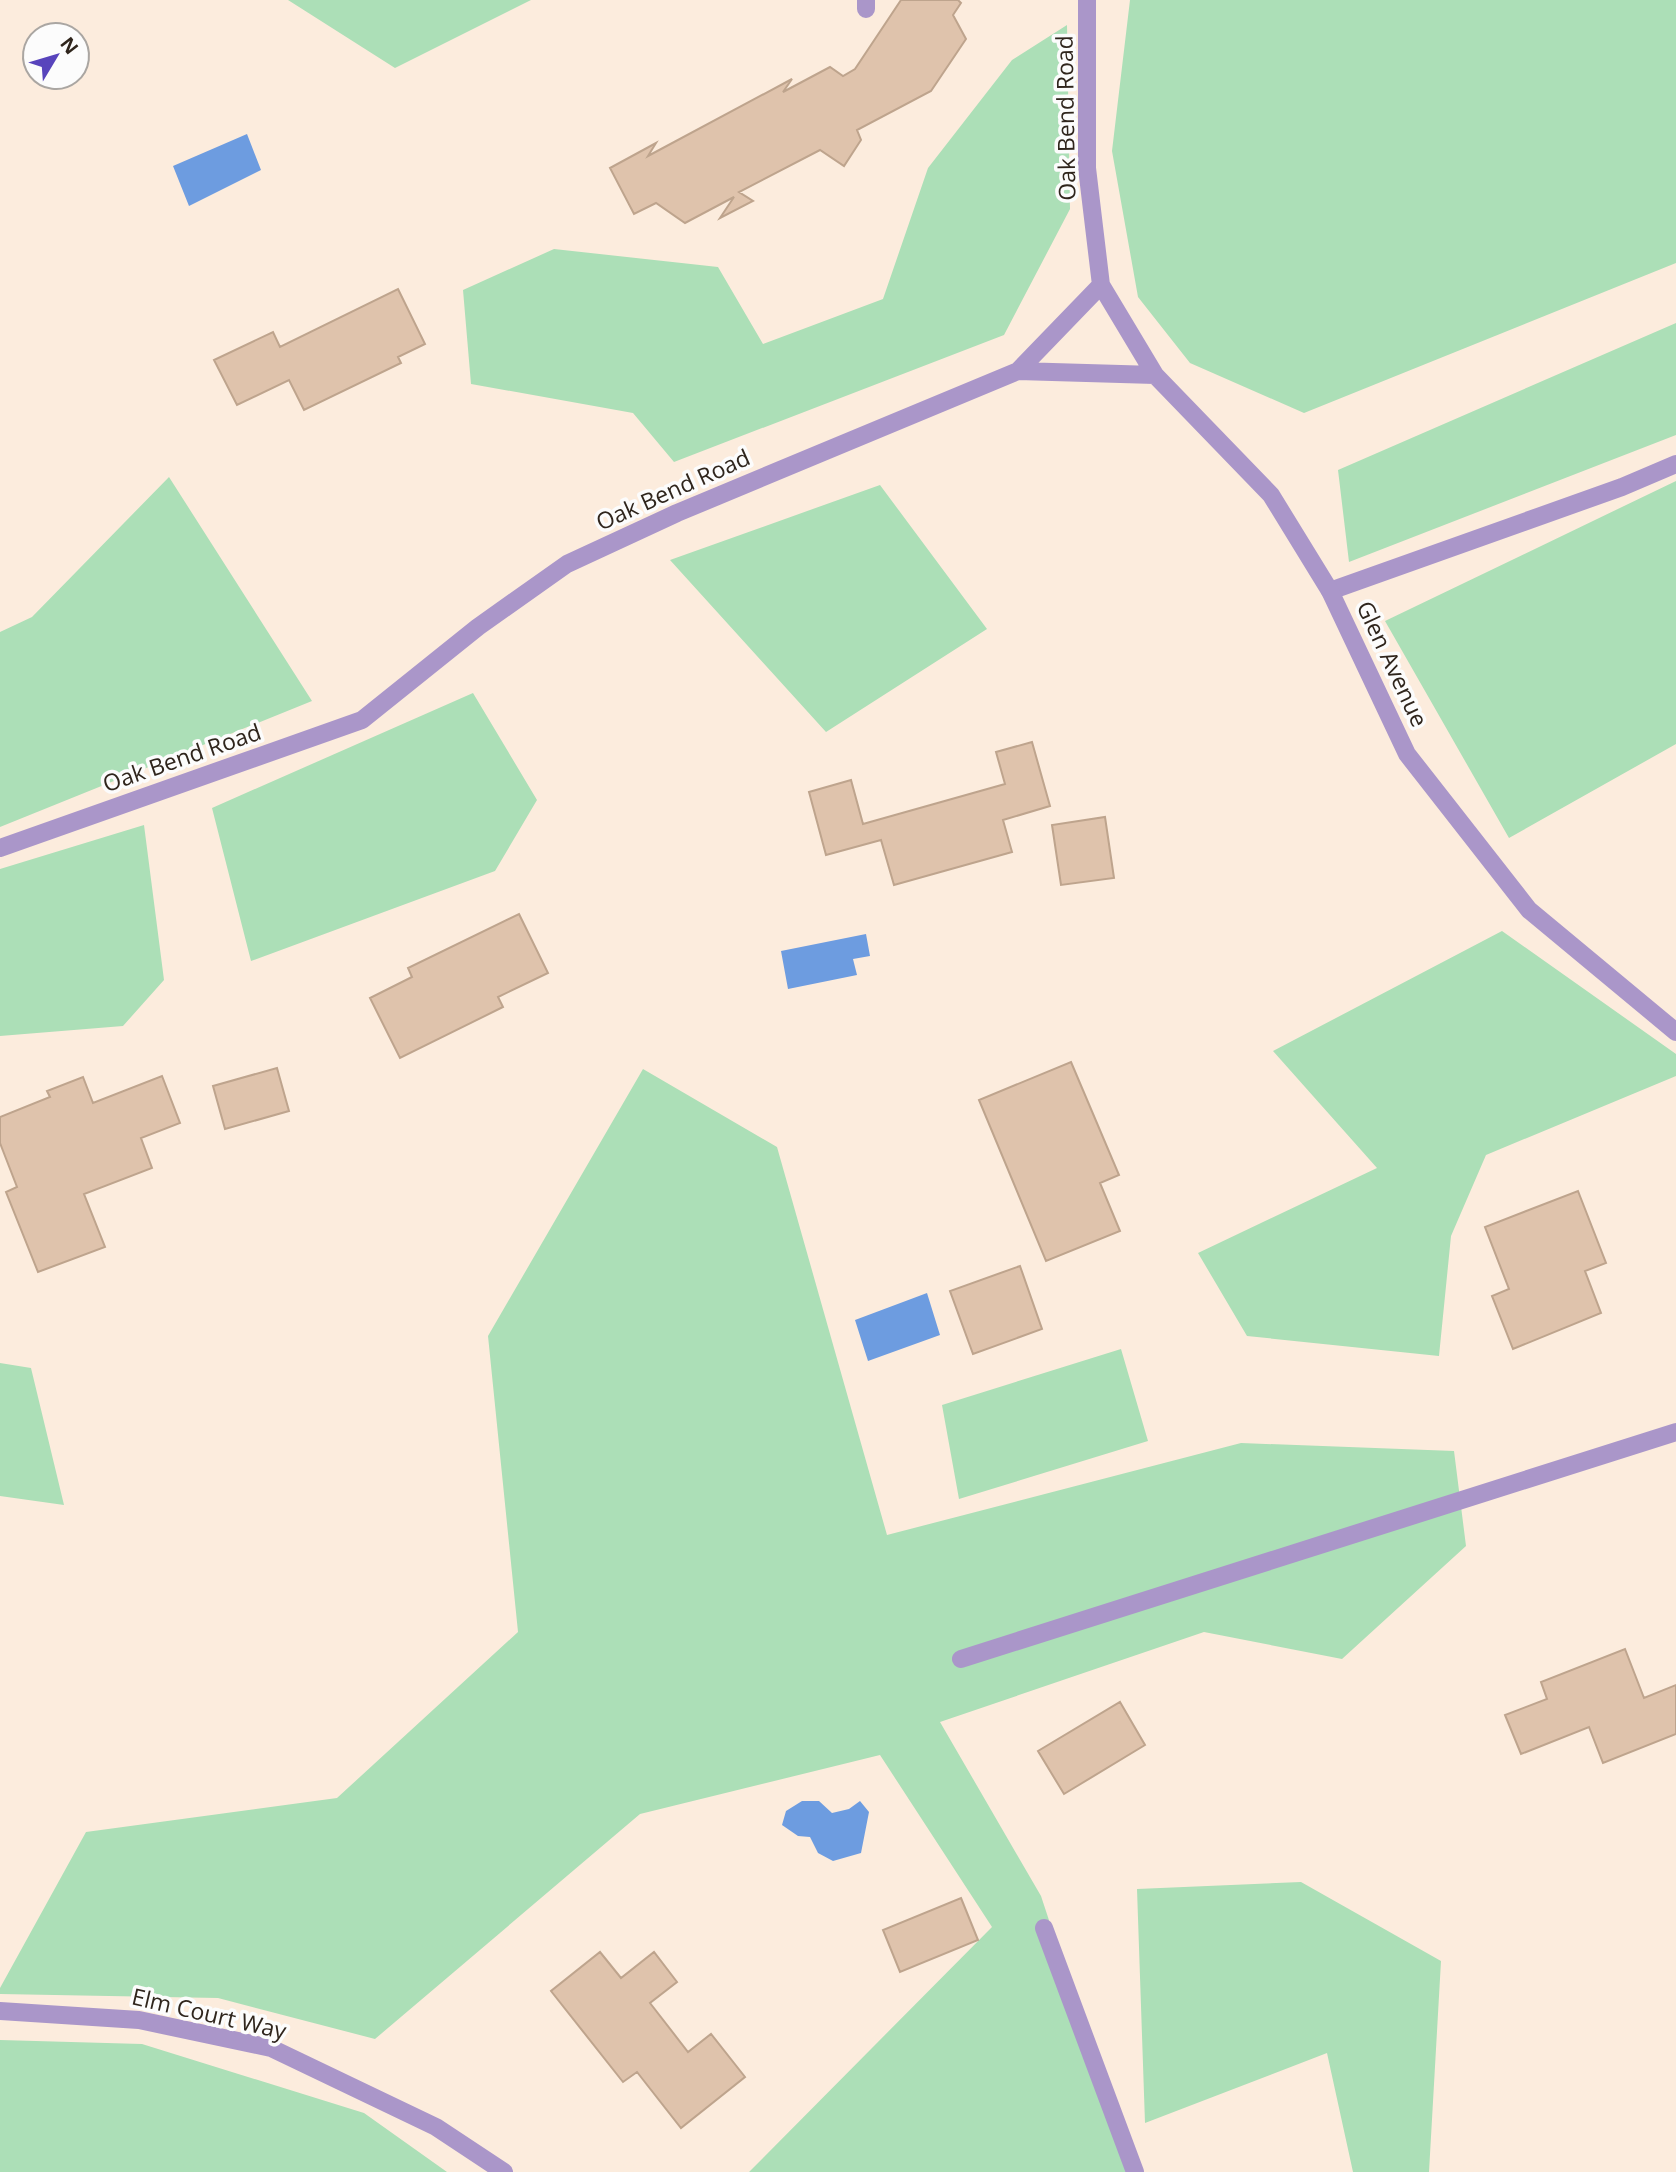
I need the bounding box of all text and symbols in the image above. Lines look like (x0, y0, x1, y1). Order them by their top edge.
north arrow (21, 21, 91, 91)
text: N (54, 31, 84, 60)
street label: Oak Bend Road (1048, 35, 1082, 201)
street label: Oak Bend Road (590, 441, 755, 537)
street label: Glen Avenue (1350, 595, 1436, 732)
street label: Oak Bend Road (98, 715, 265, 799)
street label: Elm Court Way (129, 1980, 290, 2046)

